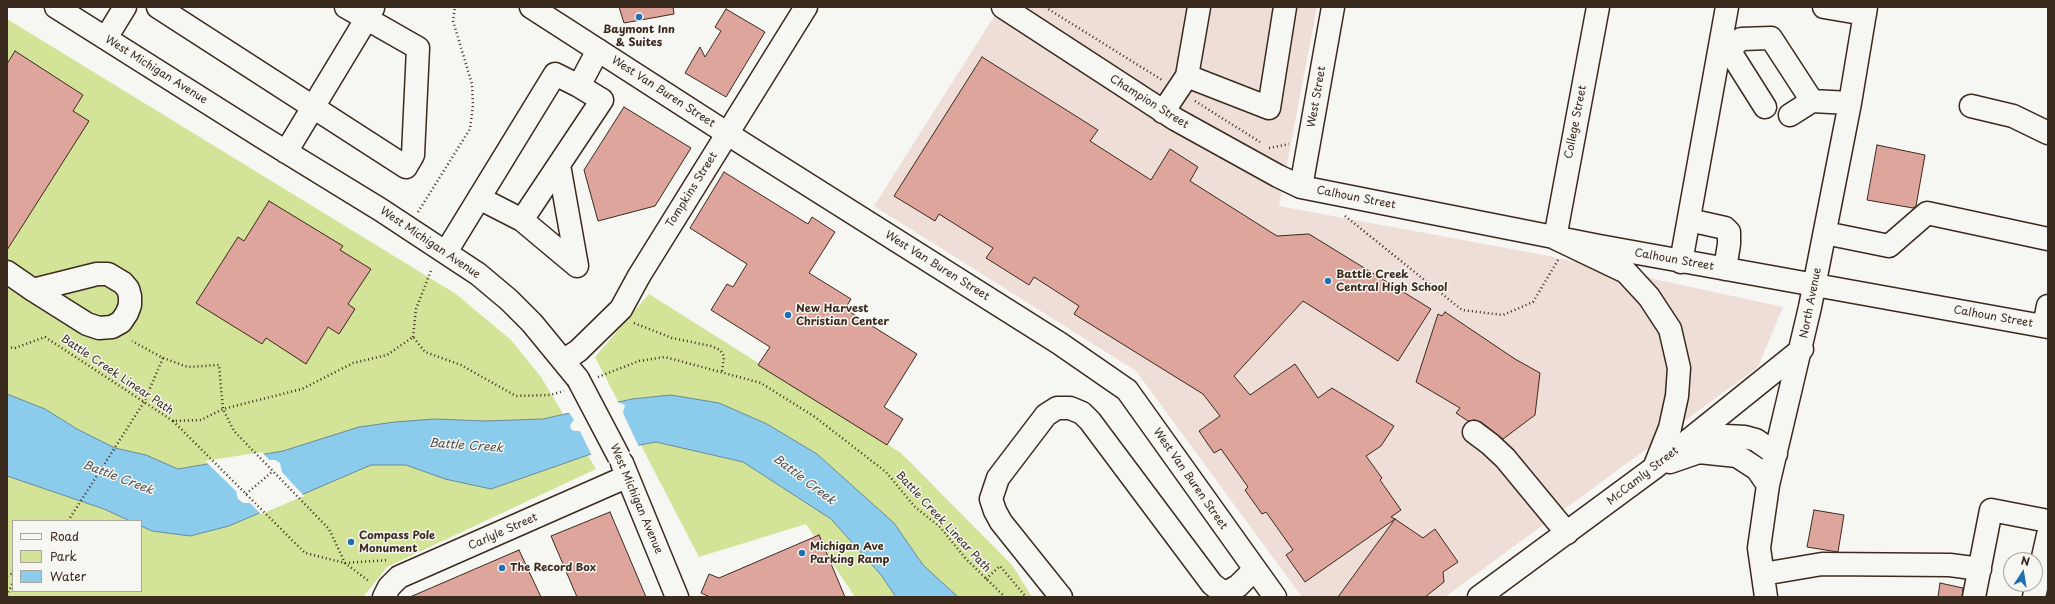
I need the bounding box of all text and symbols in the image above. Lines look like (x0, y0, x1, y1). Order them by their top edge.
marker: Baymont Inn & Suites (634, 12, 644, 22)
place label: Baymont Inn & Suites (603, 23, 675, 49)
street label: West Michigan Avenue (102, 33, 210, 107)
street label: West Van Buren Street (609, 54, 717, 130)
street label: West Street (1305, 65, 1329, 129)
street label: Champion Street (1107, 72, 1191, 132)
street label: College Street (1562, 84, 1590, 160)
street label: Tompkins Street (664, 150, 720, 230)
street label: Calhoun Street (1315, 184, 1397, 212)
street label: West Michigan Avenue (377, 204, 483, 282)
street label: West Van Buren Street (882, 228, 992, 304)
street label: Calhoun Street (1633, 247, 1715, 273)
street label: North Avenue (1798, 266, 1824, 340)
place label: Battle Creek Central High School (1336, 268, 1447, 294)
marker: Battle Creek Central High School (1323, 276, 1333, 286)
place label: New Harvest Christian Center (796, 302, 889, 328)
street label: Calhoun Street (1952, 304, 2034, 330)
marker: New Harvest Christian Center (783, 310, 793, 320)
street label: Battle Creek Linear Path (58, 332, 176, 418)
street label: West Van Buren Street (1150, 426, 1230, 532)
water label: Battle Creek (428, 436, 504, 456)
street label: West Michigan Avenue (607, 442, 665, 556)
street label: McCamly Street (1605, 444, 1681, 508)
water label: Battle Creek (770, 452, 838, 508)
water label: Battle Creek (81, 458, 155, 498)
street label: Battle Creek Linear Path (893, 469, 993, 575)
street label: Carlyle Street (466, 511, 540, 553)
legend (12, 520, 142, 592)
text: Road (50, 527, 79, 545)
place label: Compass Pole Monument (359, 529, 435, 555)
marker: Compass Pole Monument (346, 537, 356, 547)
place label: Michigan Ave Parking Ramp (810, 540, 889, 566)
text: Park (50, 547, 77, 565)
marker: Michigan Ave Parking Ramp (797, 548, 807, 558)
north arrow (2003, 552, 2043, 592)
text: N (2019, 552, 2031, 570)
place label: The Record Box (510, 561, 596, 575)
marker: The Record Box (497, 563, 507, 573)
text: Water (50, 567, 86, 585)

